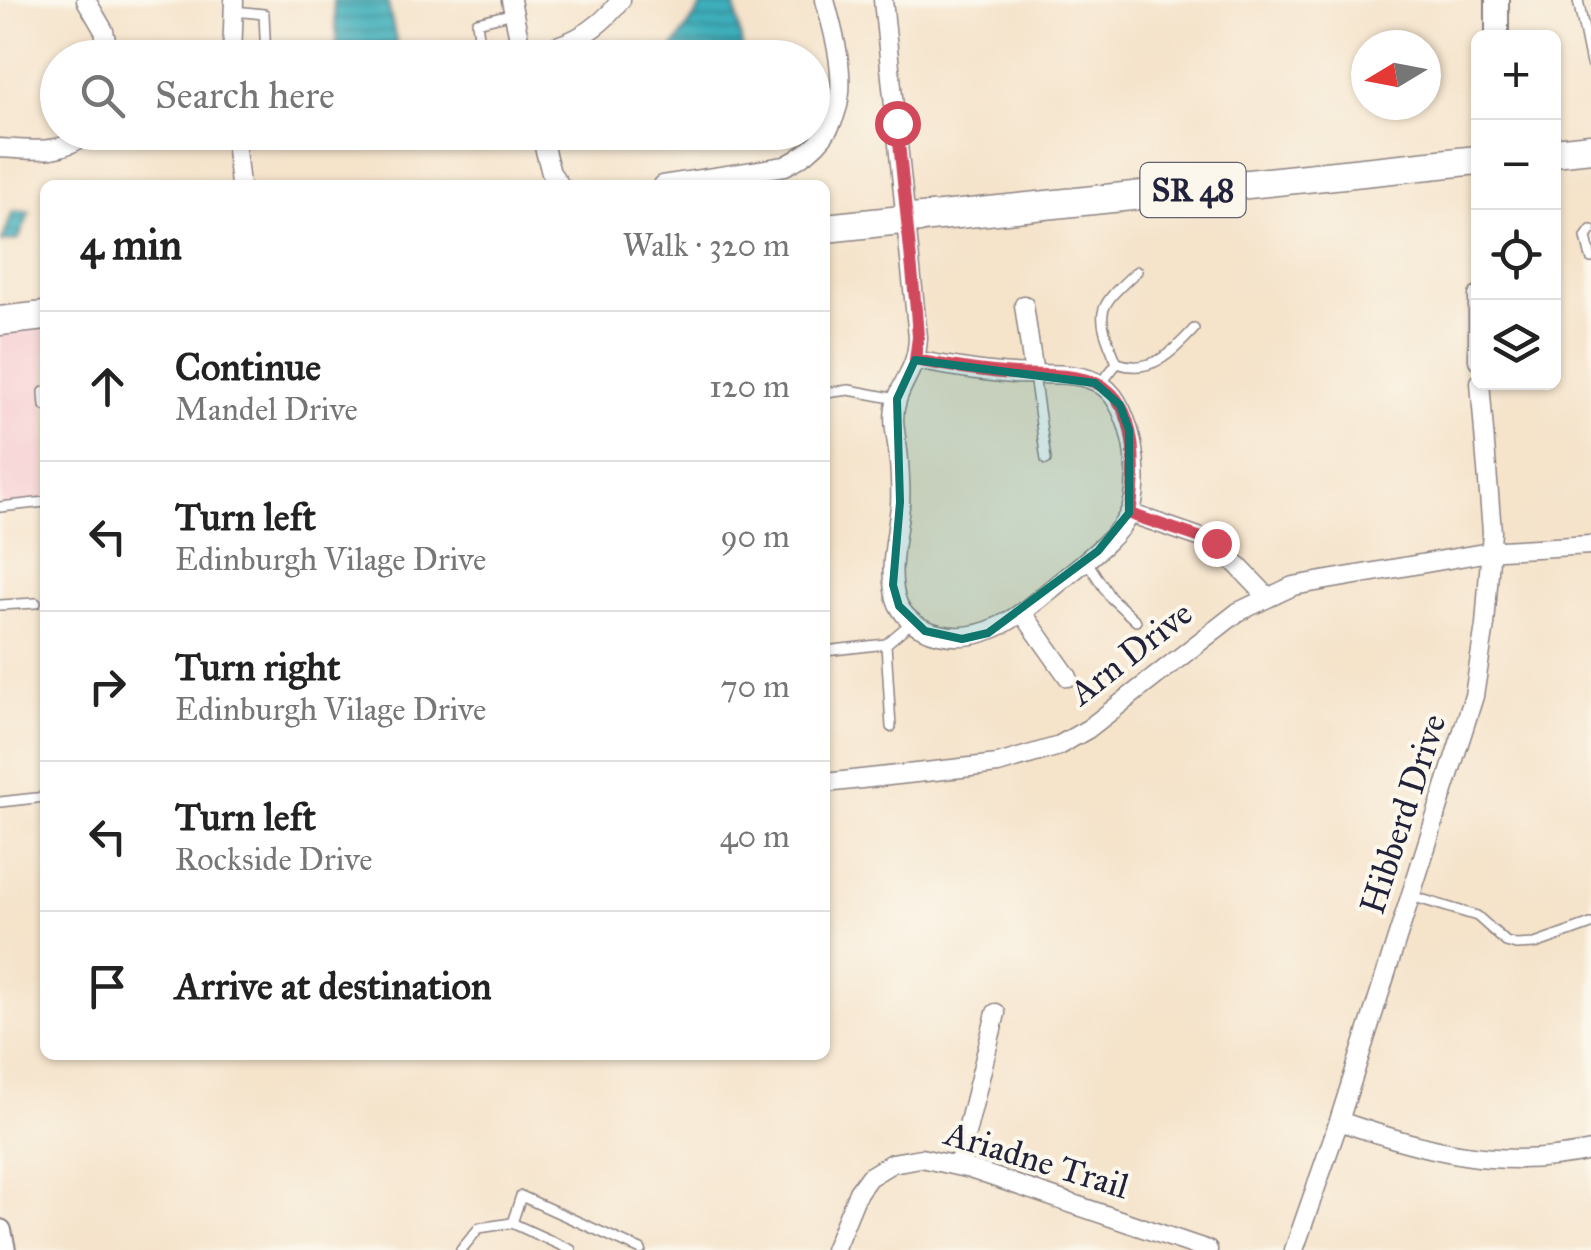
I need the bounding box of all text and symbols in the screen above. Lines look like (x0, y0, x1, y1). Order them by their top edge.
north arrow (1351, 30, 1441, 120)
map controls (1471, 30, 1561, 390)
button: + (1471, 30, 1561, 120)
search box (40, 40, 830, 150)
icon: search (75, 68, 130, 123)
text: Search here (155, 72, 335, 118)
route start (875, 101, 921, 147)
button: − (1471, 120, 1561, 210)
road number: SR 48 (1140, 163, 1246, 217)
button: locate (1471, 210, 1561, 300)
text: 4 min (80, 219, 182, 271)
text: Walk · 320 m (622, 226, 790, 265)
button: layers (1471, 300, 1561, 390)
text: Continue (175, 344, 321, 390)
icon: ahead (80, 359, 135, 414)
text: 120 m (709, 367, 790, 406)
text: Mandel Drive (175, 390, 358, 429)
text: Turn left (175, 494, 316, 540)
icon: left (80, 509, 135, 564)
text: 90 m (720, 517, 790, 556)
route end (1194, 521, 1240, 567)
text: Edinburgh Vilage Drive (175, 540, 486, 579)
street label: Arn Drive (1059, 592, 1201, 716)
text: Turn right (175, 644, 341, 690)
icon: right (80, 659, 135, 714)
text: 70 m (721, 667, 790, 706)
text: Edinburgh Vilage Drive (175, 690, 486, 729)
street label: Hibberd Drive (1351, 709, 1455, 919)
text: Turn left (175, 794, 316, 840)
icon: left (80, 809, 135, 864)
text: 40 m (720, 817, 790, 856)
text: Rockside Drive (175, 840, 373, 879)
icon: arrive (80, 959, 135, 1014)
text: Arrive at destination (175, 963, 492, 1009)
street label: Ariadne Trail (938, 1111, 1135, 1208)

